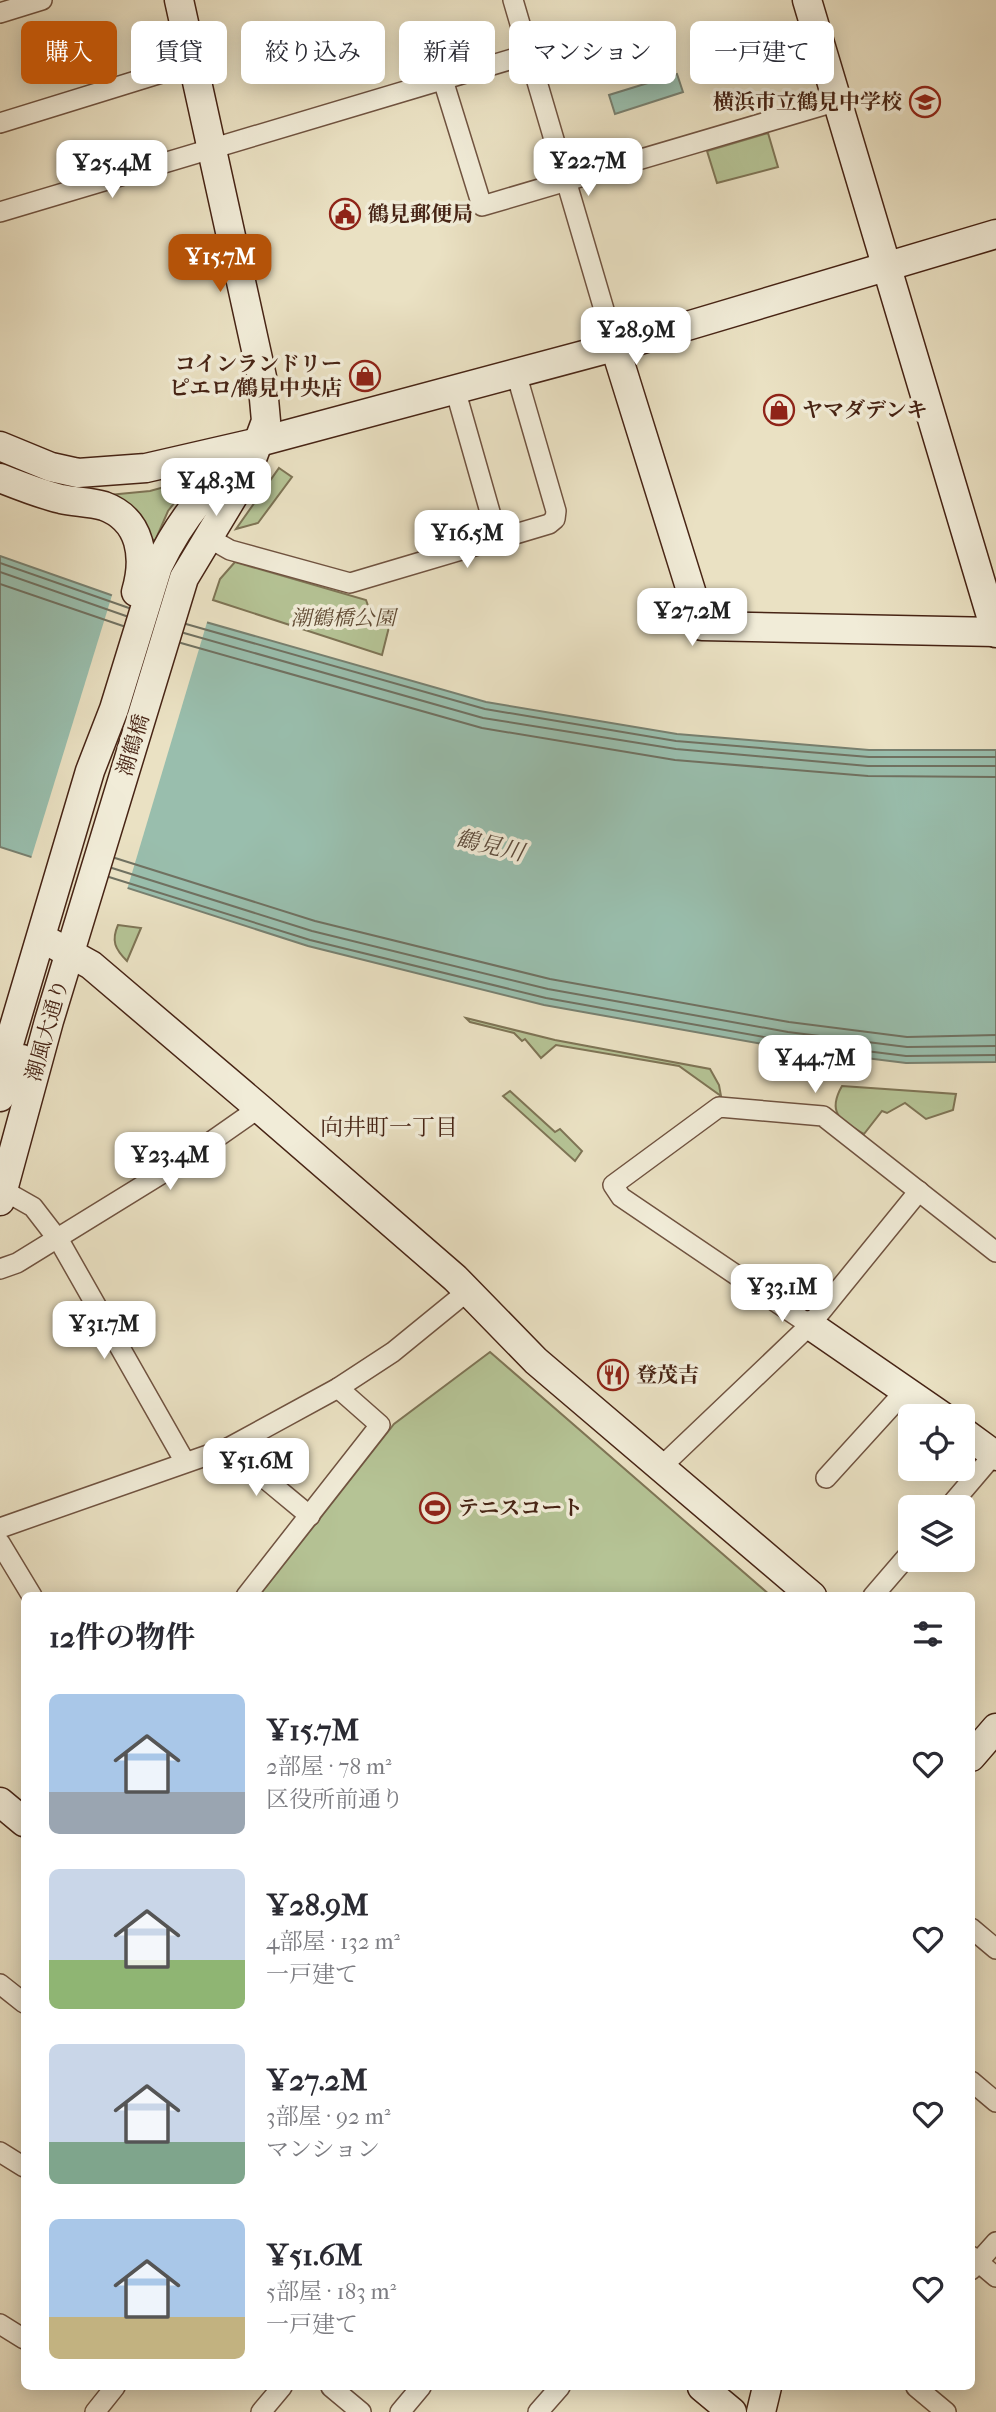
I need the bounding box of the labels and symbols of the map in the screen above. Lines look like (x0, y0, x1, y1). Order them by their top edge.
school or university icon: 横浜市立鶴見中学校 (908, 85, 942, 119)
place label: 横浜市立鶴見中学校 (713, 90, 902, 114)
pin: ¥22.7M (531, 138, 645, 198)
pin: ¥25.4M (55, 140, 169, 200)
public building icon: 鶴見郵便局 (328, 197, 362, 231)
place label: 鶴見郵便局 (368, 202, 473, 226)
pin: ¥15.7M (163, 234, 277, 294)
pin: ¥28.9M (579, 308, 693, 367)
place label: コインランドリー ピエロ/鶴見中央店 (169, 352, 342, 400)
shop icon: コインランドリー ピエロ/鶴見中央店 (348, 359, 382, 393)
shop icon: ヤマダデンキ (762, 393, 796, 427)
place label: ヤマダデンキ (802, 398, 928, 422)
pin: ¥48.3M (159, 458, 273, 518)
pin: ¥16.5M (410, 510, 524, 570)
pin: ¥27.2M (635, 588, 749, 648)
park label: 潮鶴橋公園 (291, 606, 398, 630)
street label: 潮鶴橋 (112, 711, 154, 779)
water label: 鶴見川 (453, 825, 529, 867)
street label: 潮風大通り (21, 976, 73, 1084)
pin: ¥44.7M (758, 1036, 872, 1095)
district label: 向井町一丁目 (320, 1114, 458, 1141)
pin: ¥23.4M (113, 1132, 227, 1192)
pin: ¥33.1M (725, 1264, 839, 1324)
pin: ¥31.7M (47, 1302, 161, 1361)
restaurant icon: 登茂吉 (596, 1358, 630, 1392)
place label: 登茂吉 (636, 1363, 699, 1387)
pin: ¥51.6M (199, 1438, 313, 1498)
sports icon: テニスコート (418, 1491, 452, 1525)
place label: テニスコート (458, 1496, 583, 1520)

